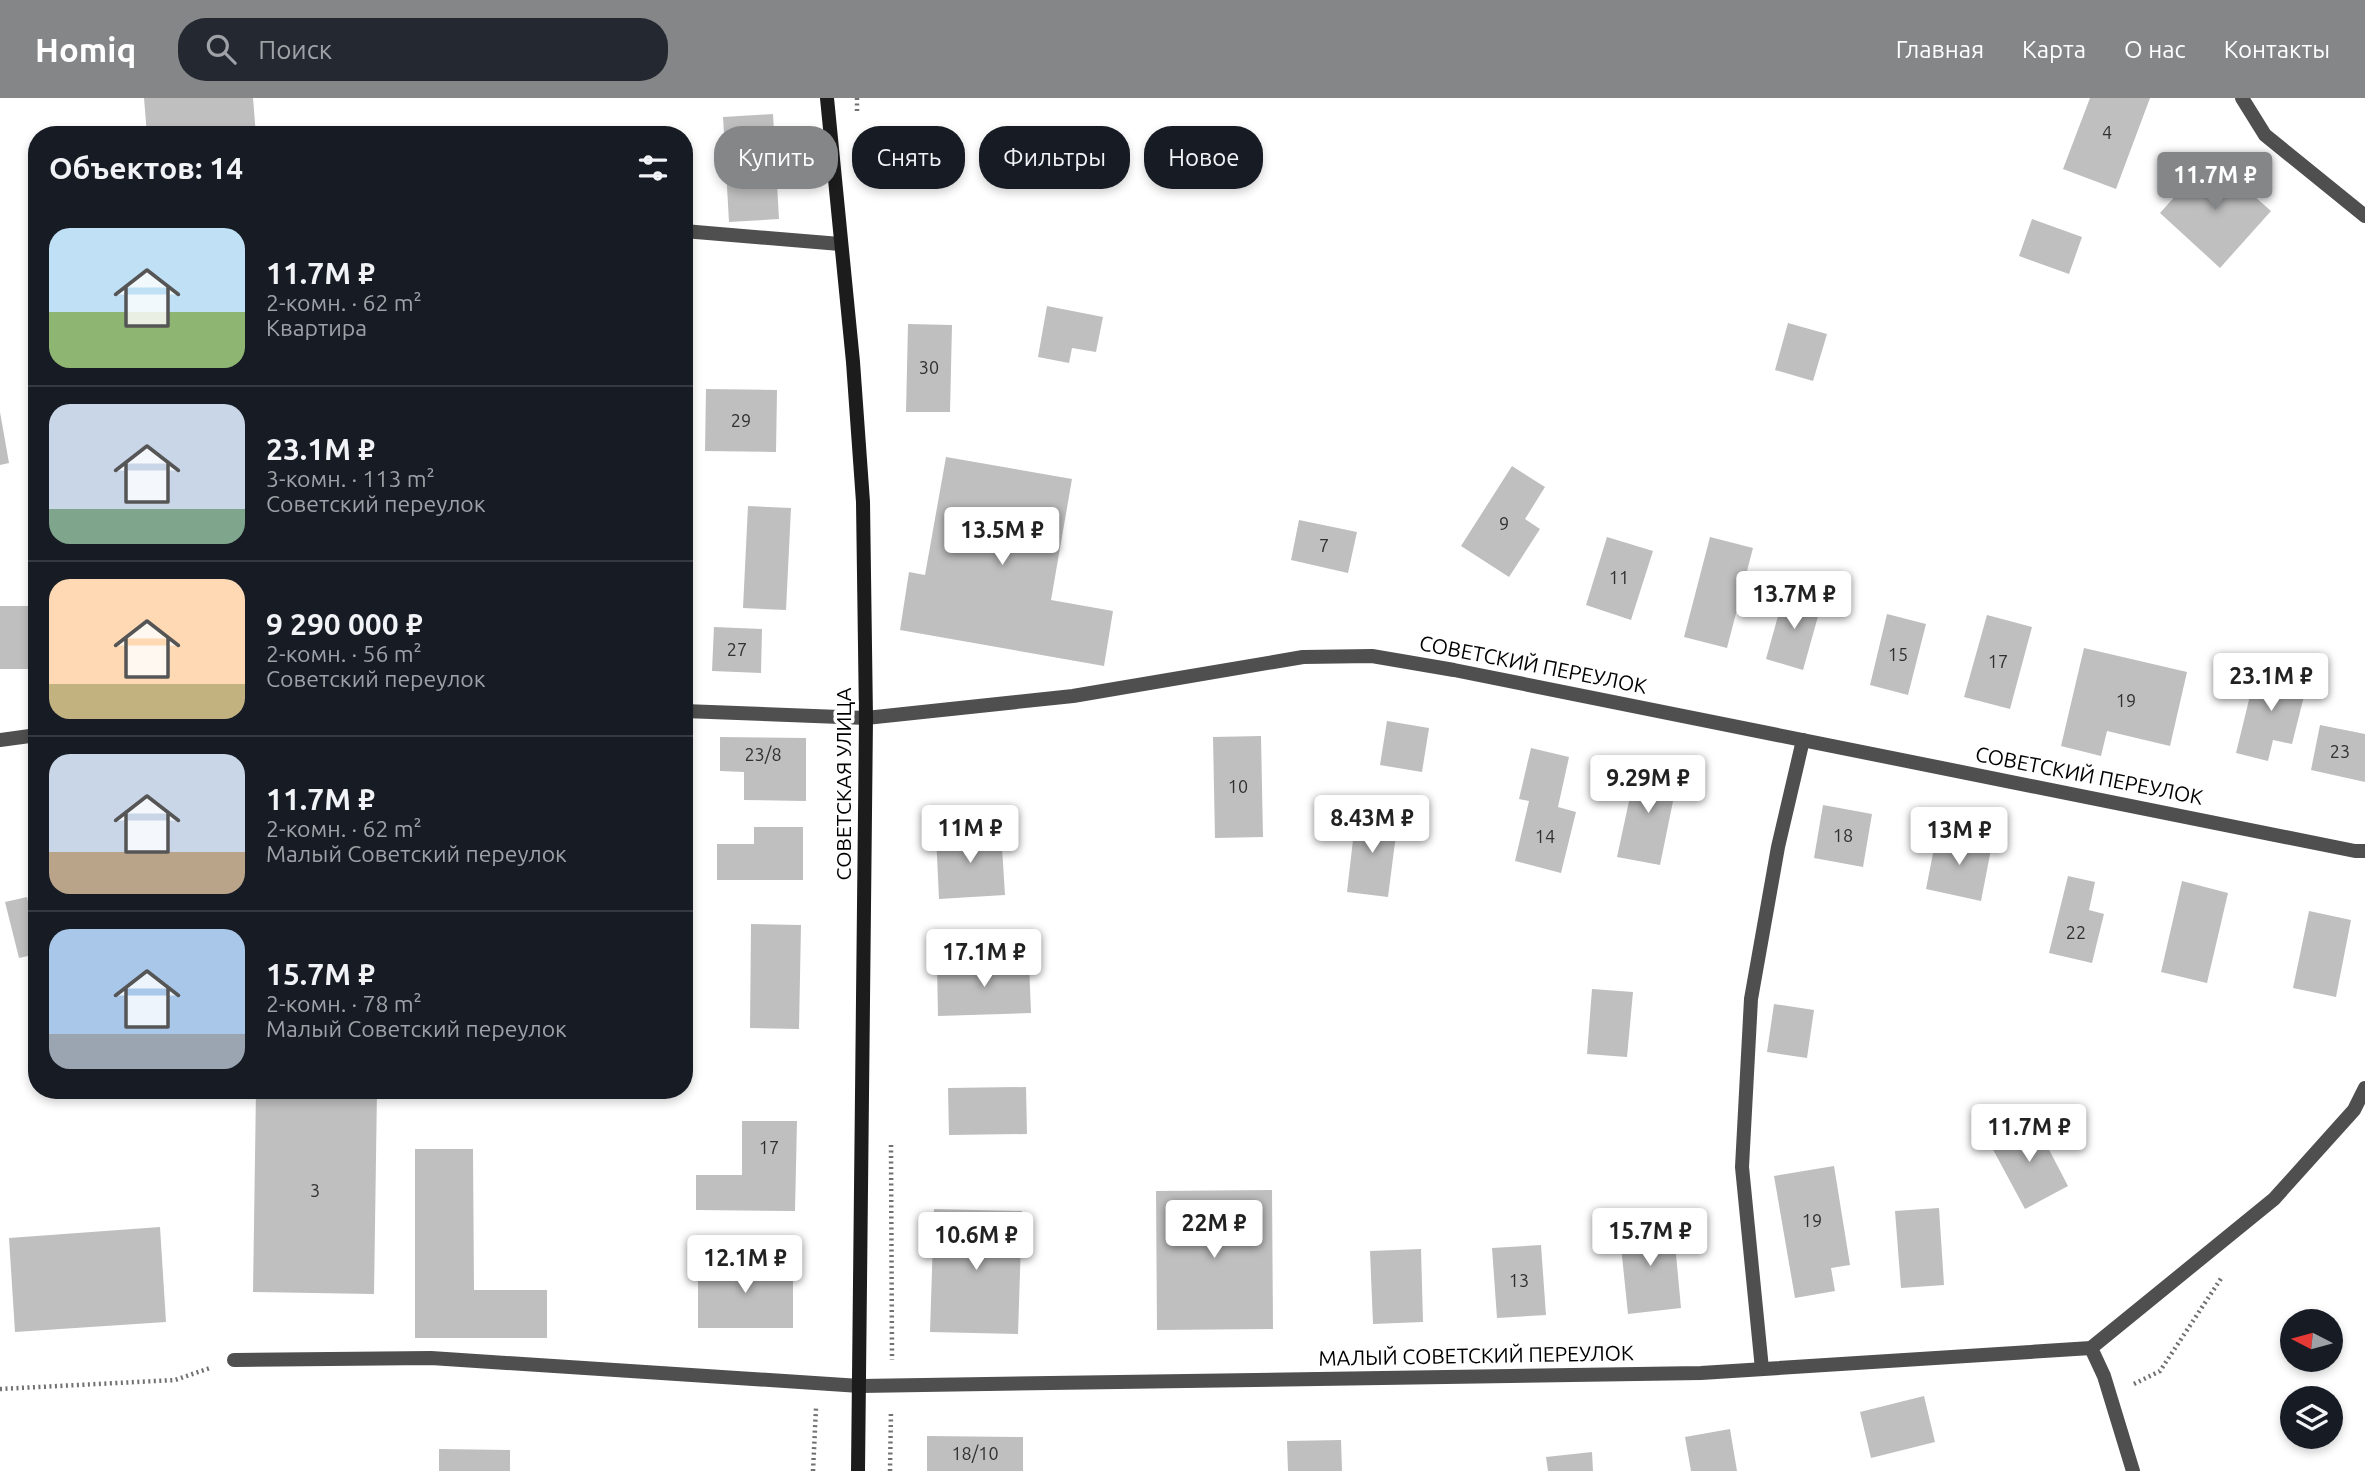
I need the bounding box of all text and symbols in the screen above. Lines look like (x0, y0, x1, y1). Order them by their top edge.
search box (178, 18, 668, 81)
icon: search (202, 30, 240, 68)
text: Homiq (35, 31, 136, 68)
text: Поиск (258, 35, 332, 64)
text: Главная (1896, 36, 1984, 63)
text: Карта (2022, 36, 2086, 63)
text: О нас (2124, 36, 2186, 63)
text: Контакты (2224, 36, 2330, 63)
house number: 4 (2102, 122, 2112, 142)
chip: Купить (714, 126, 838, 189)
chip: Снять (852, 126, 965, 189)
chip: Фильтры (979, 126, 1130, 189)
chip: Новое (1144, 126, 1263, 189)
icon: filters (634, 149, 672, 187)
text: Объектов: 14 (49, 151, 243, 185)
pin: 11.7M ₽ (2150, 152, 2280, 212)
text: 11.7M ₽ (2173, 162, 2257, 187)
icon: home (105, 256, 189, 340)
text: 11.7M ₽ (266, 256, 375, 290)
text: 2-комн. · 62 m² (266, 290, 422, 315)
text: Квартира (266, 315, 367, 340)
house number: 30 (919, 357, 939, 377)
house number: 29 (731, 410, 751, 430)
icon: home (105, 432, 189, 516)
text: 23.1M ₽ (266, 432, 375, 466)
text: 3-комн. · 113 m² (266, 466, 435, 491)
text: Советский переулок (266, 491, 486, 516)
pin: 13.5M ₽ (937, 508, 1067, 567)
house number: 9 (1499, 513, 1509, 533)
text: 13.5M ₽ (960, 517, 1044, 542)
house number: 7 (1319, 535, 1329, 555)
house number: 11 (1609, 567, 1629, 587)
pin: 13.7M ₽ (1729, 572, 1859, 631)
text: 13.7M ₽ (1752, 581, 1836, 606)
icon: home (105, 607, 189, 691)
text: 9 290 000 ₽ (266, 607, 423, 641)
street label: СОВЕТСКИЙ ПЕРЕУЛОК (1417, 630, 1649, 698)
house number: 27 (727, 639, 747, 659)
text: 2-комн. · 56 m² (266, 641, 422, 666)
house number: 15 (1888, 644, 1908, 664)
house number: 17 (1988, 651, 2008, 671)
pin: 23.1M ₽ (2206, 654, 2336, 713)
text: 23.1M ₽ (2229, 663, 2313, 688)
text: Советский переулок (266, 666, 486, 691)
street label: СОВЕТСКАЯ УЛИЦА (831, 687, 855, 880)
house number: 19 (2116, 690, 2136, 710)
street label: СОВЕТСКИЙ ПЕРЕУЛОК (1973, 741, 2205, 809)
house number: 23 (2330, 741, 2350, 761)
house number: 23/8 (744, 744, 782, 764)
pin: 9.29M ₽ (1583, 756, 1713, 815)
text: 9.29M ₽ (1606, 765, 1690, 790)
house number: 10 (1228, 776, 1248, 796)
icon: home (105, 782, 189, 866)
text: 11.7M ₽ (266, 782, 375, 816)
pin: 8.43M ₽ (1307, 796, 1437, 855)
text: 8.43M ₽ (1330, 805, 1414, 830)
pin: 11M ₽ (921, 806, 1019, 865)
pin: 13M ₽ (1910, 808, 2008, 867)
text: 11M ₽ (938, 815, 1002, 840)
text: 2-комн. · 62 m² (266, 816, 422, 841)
text: 13M ₽ (1927, 817, 1991, 842)
house number: 18 (1833, 825, 1853, 845)
house number: 14 (1535, 826, 1555, 846)
text: Малый Советский переулок (266, 841, 567, 866)
house number: 22 (2066, 922, 2086, 942)
pin: 17.1M ₽ (919, 930, 1049, 989)
text: 17.1M ₽ (942, 939, 1026, 964)
icon: home (105, 957, 189, 1041)
text: 15.7M ₽ (266, 957, 375, 991)
text: 2-комн. · 78 m² (266, 991, 422, 1016)
text: Малый Советский переулок (266, 1016, 567, 1041)
pin: 11.7M ₽ (1964, 1104, 2094, 1164)
text: 11.7M ₽ (1987, 1114, 2071, 1139)
house number: 17 (759, 1137, 779, 1157)
house number: 3 (310, 1180, 320, 1200)
pin: 22M ₽ (1165, 1200, 1263, 1260)
pin: 15.7M ₽ (1585, 1208, 1715, 1268)
text: 22M ₽ (1182, 1210, 1246, 1235)
house number: 19 (1802, 1210, 1822, 1230)
pin: 10.6M ₽ (911, 1212, 1041, 1272)
text: 15.7M ₽ (1608, 1218, 1692, 1243)
text: 10.6M ₽ (934, 1222, 1018, 1247)
pin: 12.1M ₽ (680, 1236, 810, 1295)
text: 12.1M ₽ (703, 1245, 787, 1270)
house number: 13 (1509, 1270, 1529, 1290)
north arrow (2280, 1309, 2343, 1372)
map controls (2280, 1309, 2343, 1449)
street label: МАЛЫЙ СОВЕТСКИЙ ПЕРЕУЛОК (1318, 1340, 1634, 1370)
button: layers (2280, 1386, 2343, 1449)
house number: 18/10 (951, 1443, 999, 1463)

